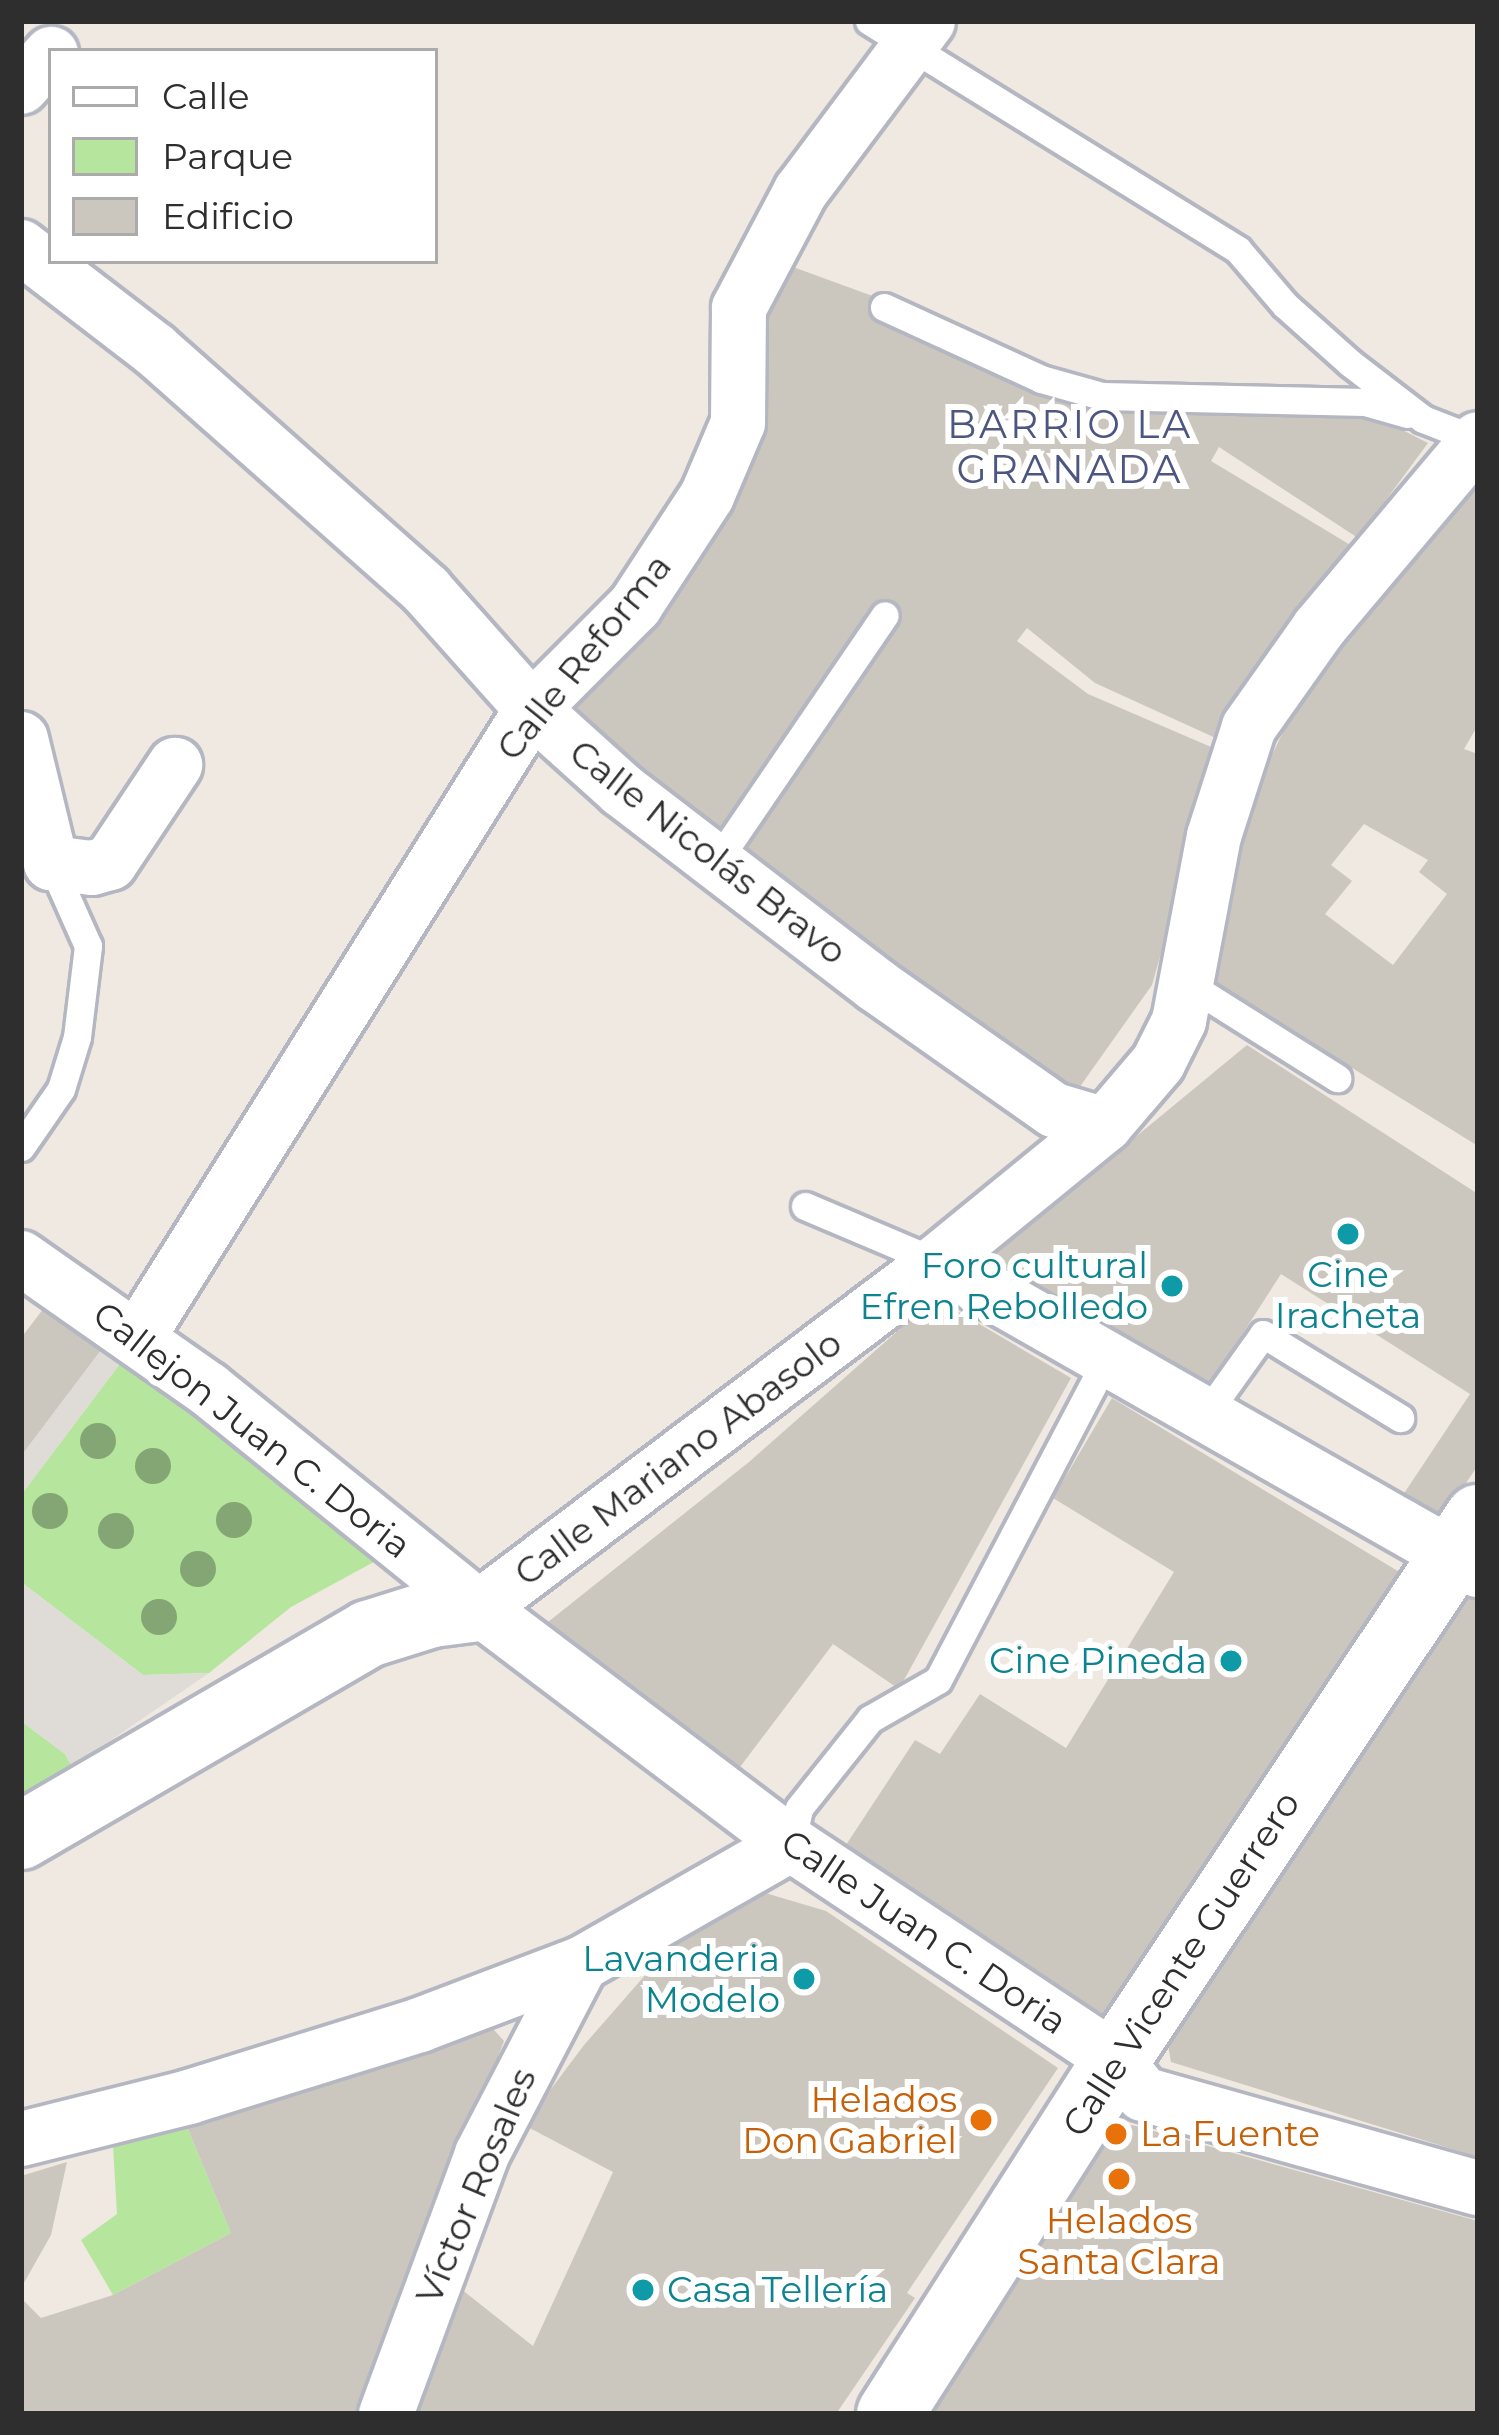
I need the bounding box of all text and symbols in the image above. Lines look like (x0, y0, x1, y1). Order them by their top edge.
legend (48, 48, 438, 264)
text: Calle (162, 74, 250, 118)
text: Parque (162, 134, 293, 178)
text: Edificio (162, 194, 294, 238)
district label: BARRIO LA GRANADA (947, 402, 1193, 493)
street label: Calle Reforma (488, 545, 680, 769)
street label: Calle Nicolás Bravo (561, 731, 855, 973)
marker: Cine Iracheta (1335, 1221, 1361, 1247)
place label: Foro cultural Efren Rebolledo (859, 1243, 1148, 1328)
place label: Cine Iracheta (1275, 1252, 1421, 1337)
marker: Foro cultural Efren Rebolledo (1159, 1273, 1185, 1299)
street label: Callejon Juan C. Doria (85, 1293, 419, 1567)
street label: Calle Mariano Abasolo (506, 1321, 850, 1595)
place label: Cine Pineda (989, 1639, 1207, 1683)
marker: Cine Pineda (1218, 1648, 1244, 1674)
street label: Calle Vicente Guerrero (1053, 1783, 1309, 2145)
street label: Calle Juan C. Doria (773, 1821, 1075, 2043)
place label: Lavanderia Modelo (582, 1936, 780, 2021)
marker: Lavanderia Modelo (791, 1966, 817, 1992)
street label: Víctor Rosales (407, 2062, 545, 2310)
place label: Helados Don Gabriel (742, 2077, 957, 2162)
marker: Helados Don Gabriel (968, 2107, 994, 2133)
place label: La Fuente (1140, 2112, 1320, 2156)
marker: La Fuente (1103, 2121, 1129, 2147)
marker: Helados Santa Clara (1106, 2166, 1132, 2192)
place label: Helados Santa Clara (1018, 2198, 1220, 2283)
place label: Casa Tellería (667, 2268, 888, 2312)
marker: Casa Tellería (630, 2277, 656, 2303)

